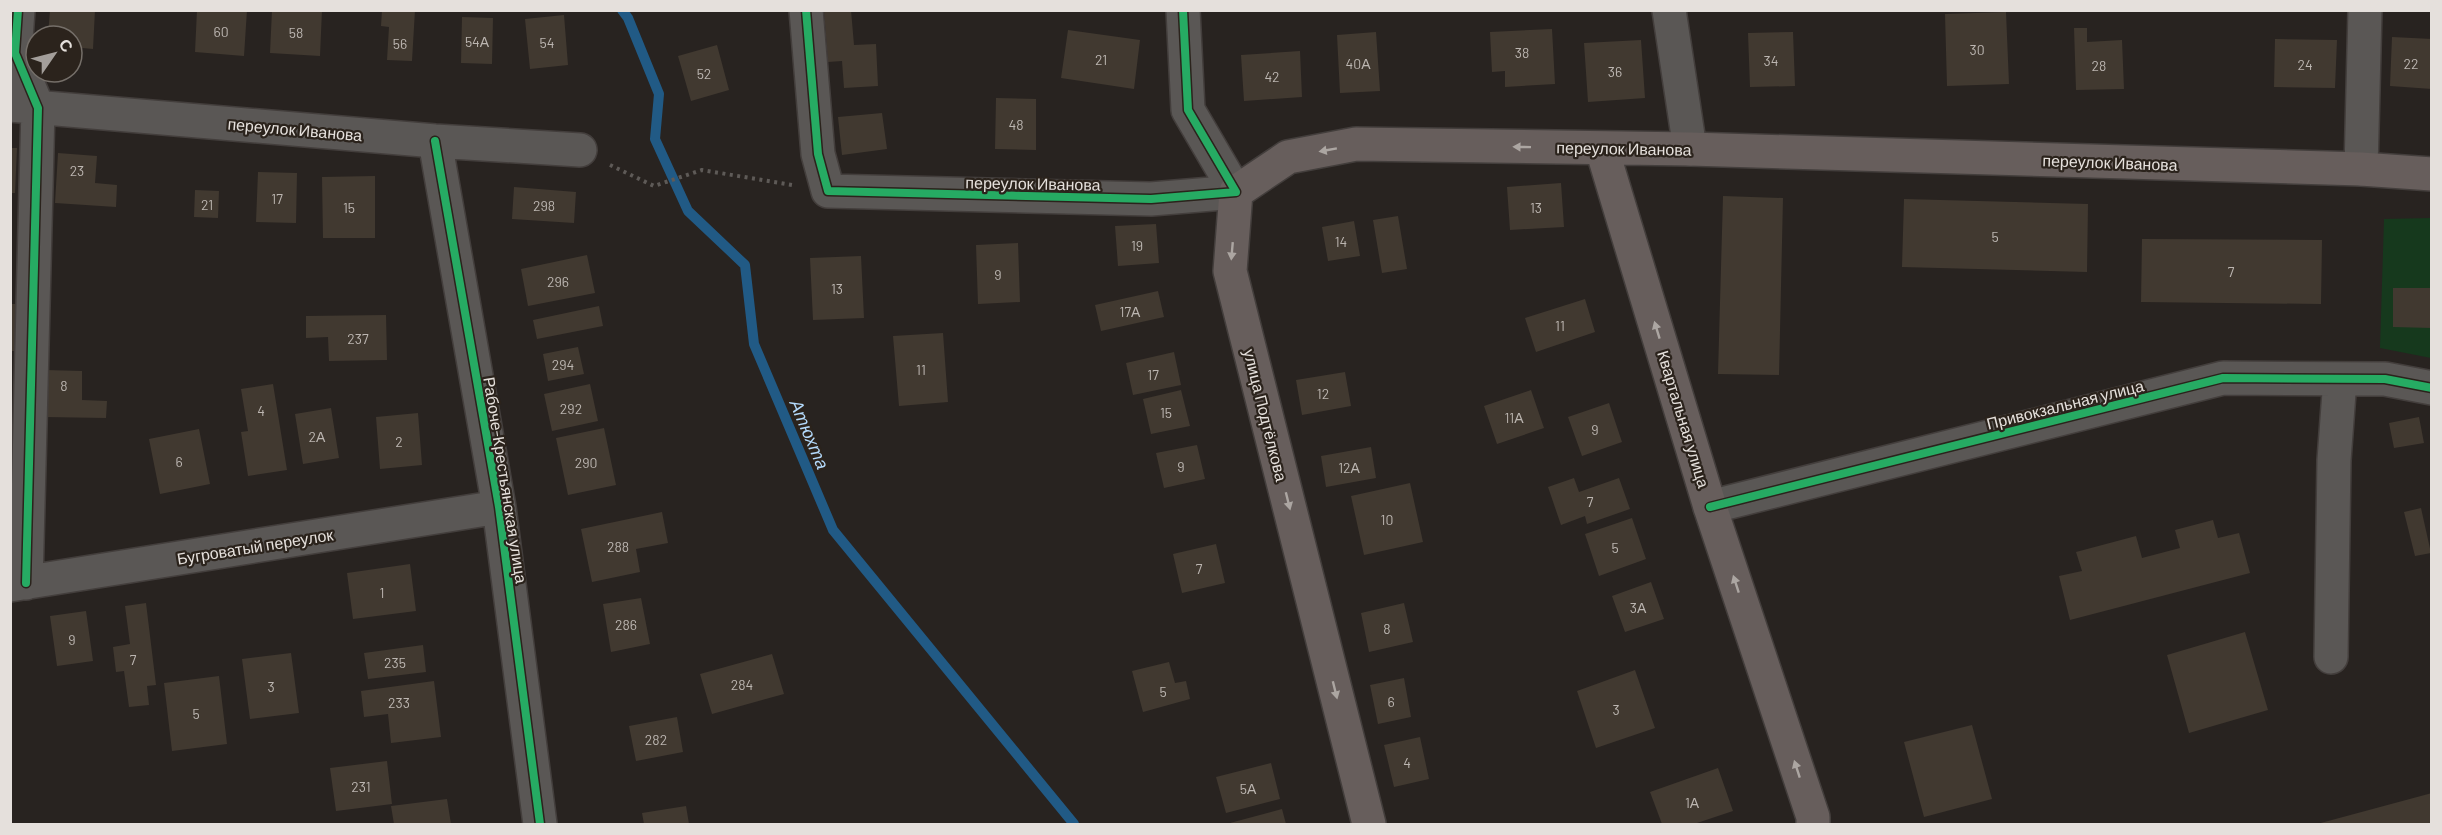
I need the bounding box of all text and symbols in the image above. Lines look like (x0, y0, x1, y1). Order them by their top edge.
house number: 60 (213, 23, 229, 40)
north arrow (24, 24, 84, 84)
house number: 58 (289, 24, 303, 41)
house number: 54А (465, 33, 490, 50)
house number: 54 (540, 34, 554, 51)
text: С (56, 35, 78, 56)
house number: 56 (393, 35, 407, 52)
house number: 30 (1969, 41, 1985, 58)
house number: 38 (1515, 44, 1529, 61)
house number: 21 (1095, 51, 1107, 68)
house number: 34 (1764, 52, 1778, 69)
house number: 40А (1346, 55, 1371, 72)
house number: 22 (2403, 55, 2419, 72)
house number: 24 (2297, 56, 2313, 73)
house number: 28 (2092, 57, 2106, 74)
house number: 36 (1608, 63, 1622, 80)
house number: 52 (697, 65, 711, 82)
house number: 42 (1264, 68, 1280, 85)
street label: переулок Иванова (227, 114, 363, 144)
house number: 48 (1008, 116, 1024, 133)
street label: переулок Иванова (1556, 137, 1692, 159)
one-way arrow (1513, 142, 1532, 152)
one-way arrow (1318, 145, 1337, 154)
street label: переулок Иванова (2042, 150, 2178, 174)
house number: 23 (70, 162, 84, 179)
street label: переулок Иванова (965, 172, 1101, 194)
house number: 17 (271, 190, 283, 207)
house number: 21 (201, 196, 213, 213)
house number: 298 (533, 197, 555, 214)
house number: 15 (343, 199, 355, 216)
house number: 13 (1530, 199, 1542, 216)
house number: 5 (1991, 228, 1999, 245)
house number: 14 (1335, 233, 1347, 250)
house number: 19 (1131, 237, 1143, 254)
one-way arrow (1227, 241, 1236, 260)
house number: 7 (2228, 263, 2235, 280)
house number: 9 (994, 266, 1002, 283)
house number: 296 (547, 273, 569, 290)
house number: 13 (831, 280, 843, 297)
house number: 17А (1120, 303, 1141, 320)
house number: 11 (1555, 317, 1565, 334)
one-way arrow (1652, 321, 1661, 339)
house number: 237 (347, 330, 369, 347)
street label: улица Подтёлкова (1240, 347, 1292, 483)
street label: Квартальная улица (1654, 348, 1714, 490)
house number: 294 (552, 356, 574, 373)
house number: 11 (916, 361, 926, 378)
house number: 17 (1147, 366, 1159, 383)
street label: Рабоче-Крестьянская улица (480, 375, 532, 585)
street label: Привокзальная улица (1984, 375, 2146, 433)
house number: 8 (60, 377, 68, 394)
house number: 12 (1317, 385, 1329, 402)
water label: Атюхта (785, 395, 835, 472)
house number: 292 (560, 400, 582, 417)
house number: 4 (257, 402, 265, 419)
house number: 15 (1160, 404, 1172, 421)
house number: 11А (1504, 409, 1524, 426)
house number: 9 (1591, 421, 1599, 438)
house number: 2А (309, 428, 326, 445)
house number: 2 (395, 433, 403, 450)
house number: 6 (175, 453, 183, 470)
house number: 290 (575, 454, 597, 471)
house number: 9 (1177, 458, 1185, 475)
house number: 12А (1338, 459, 1361, 476)
one-way arrow (1283, 492, 1293, 511)
house number: 7 (1587, 493, 1594, 510)
house number: 10 (1381, 511, 1393, 528)
street label: Бугроватый переулок (176, 524, 335, 568)
house number: 288 (607, 538, 629, 555)
house number: 5 (1611, 539, 1619, 556)
house number: 7 (1196, 560, 1203, 577)
one-way arrow (1730, 575, 1740, 593)
house number: 1 (380, 584, 384, 601)
house number: 3А (1630, 599, 1647, 616)
house number: 286 (615, 616, 637, 633)
house number: 8 (1383, 620, 1391, 637)
house number: 9 (68, 631, 76, 648)
house number: 7 (130, 651, 137, 668)
house number: 235 (384, 654, 406, 671)
house number: 284 (731, 676, 753, 693)
house number: 3 (267, 678, 275, 695)
one-way arrow (1331, 681, 1341, 700)
house number: 5 (1159, 683, 1167, 700)
house number: 6 (1387, 693, 1395, 710)
house number: 233 (388, 694, 410, 711)
house number: 3 (1612, 701, 1620, 718)
house number: 5 (192, 705, 200, 722)
house number: 282 (645, 731, 667, 748)
house number: 4 (1403, 754, 1411, 771)
one-way arrow (1792, 760, 1801, 778)
house number: 231 (351, 778, 371, 795)
house number: 5А (1240, 780, 1257, 797)
house number: 1А (1685, 794, 1700, 811)

